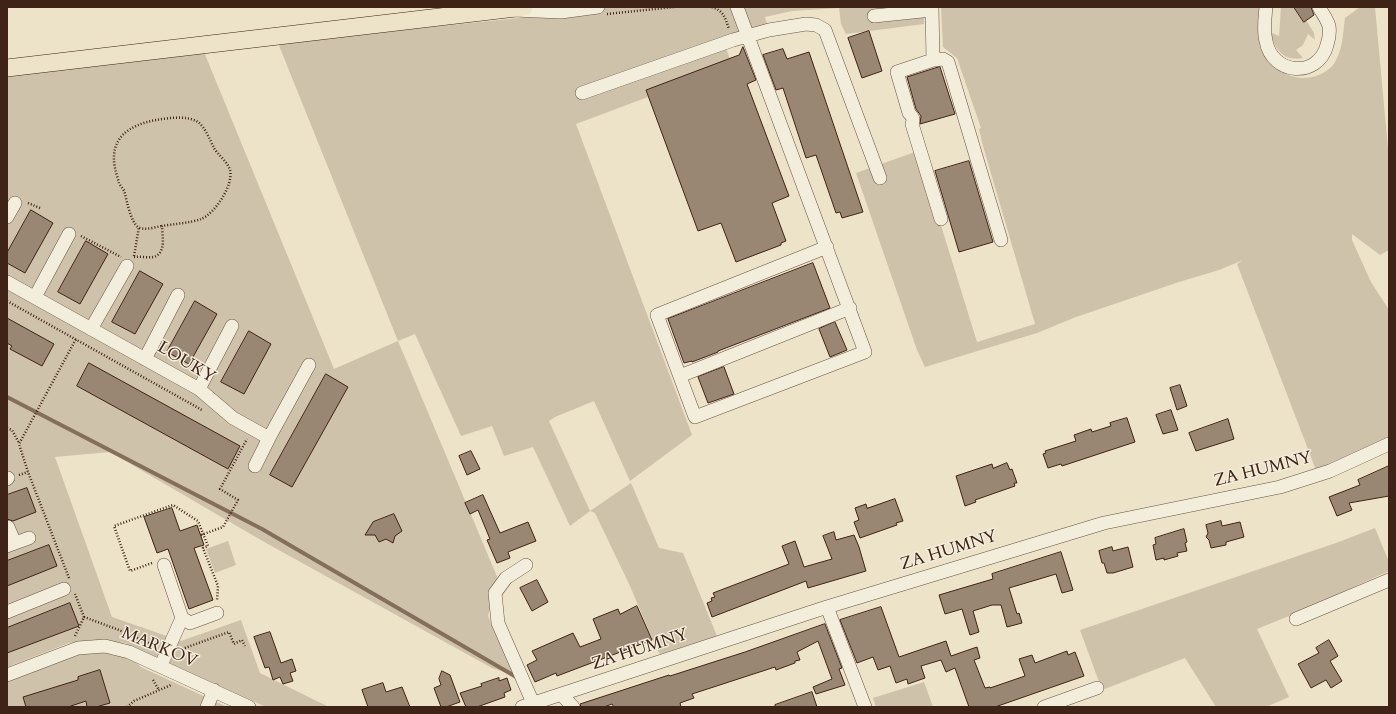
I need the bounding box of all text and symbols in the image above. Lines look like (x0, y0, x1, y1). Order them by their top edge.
street label: LOUKY (153, 338, 219, 388)
street label: ZA HUMNY (1212, 448, 1314, 492)
street label: ZA HUMNY (898, 527, 1000, 575)
street label: MARKOV (118, 624, 200, 672)
street label: ZA HUMNY (589, 625, 691, 675)

